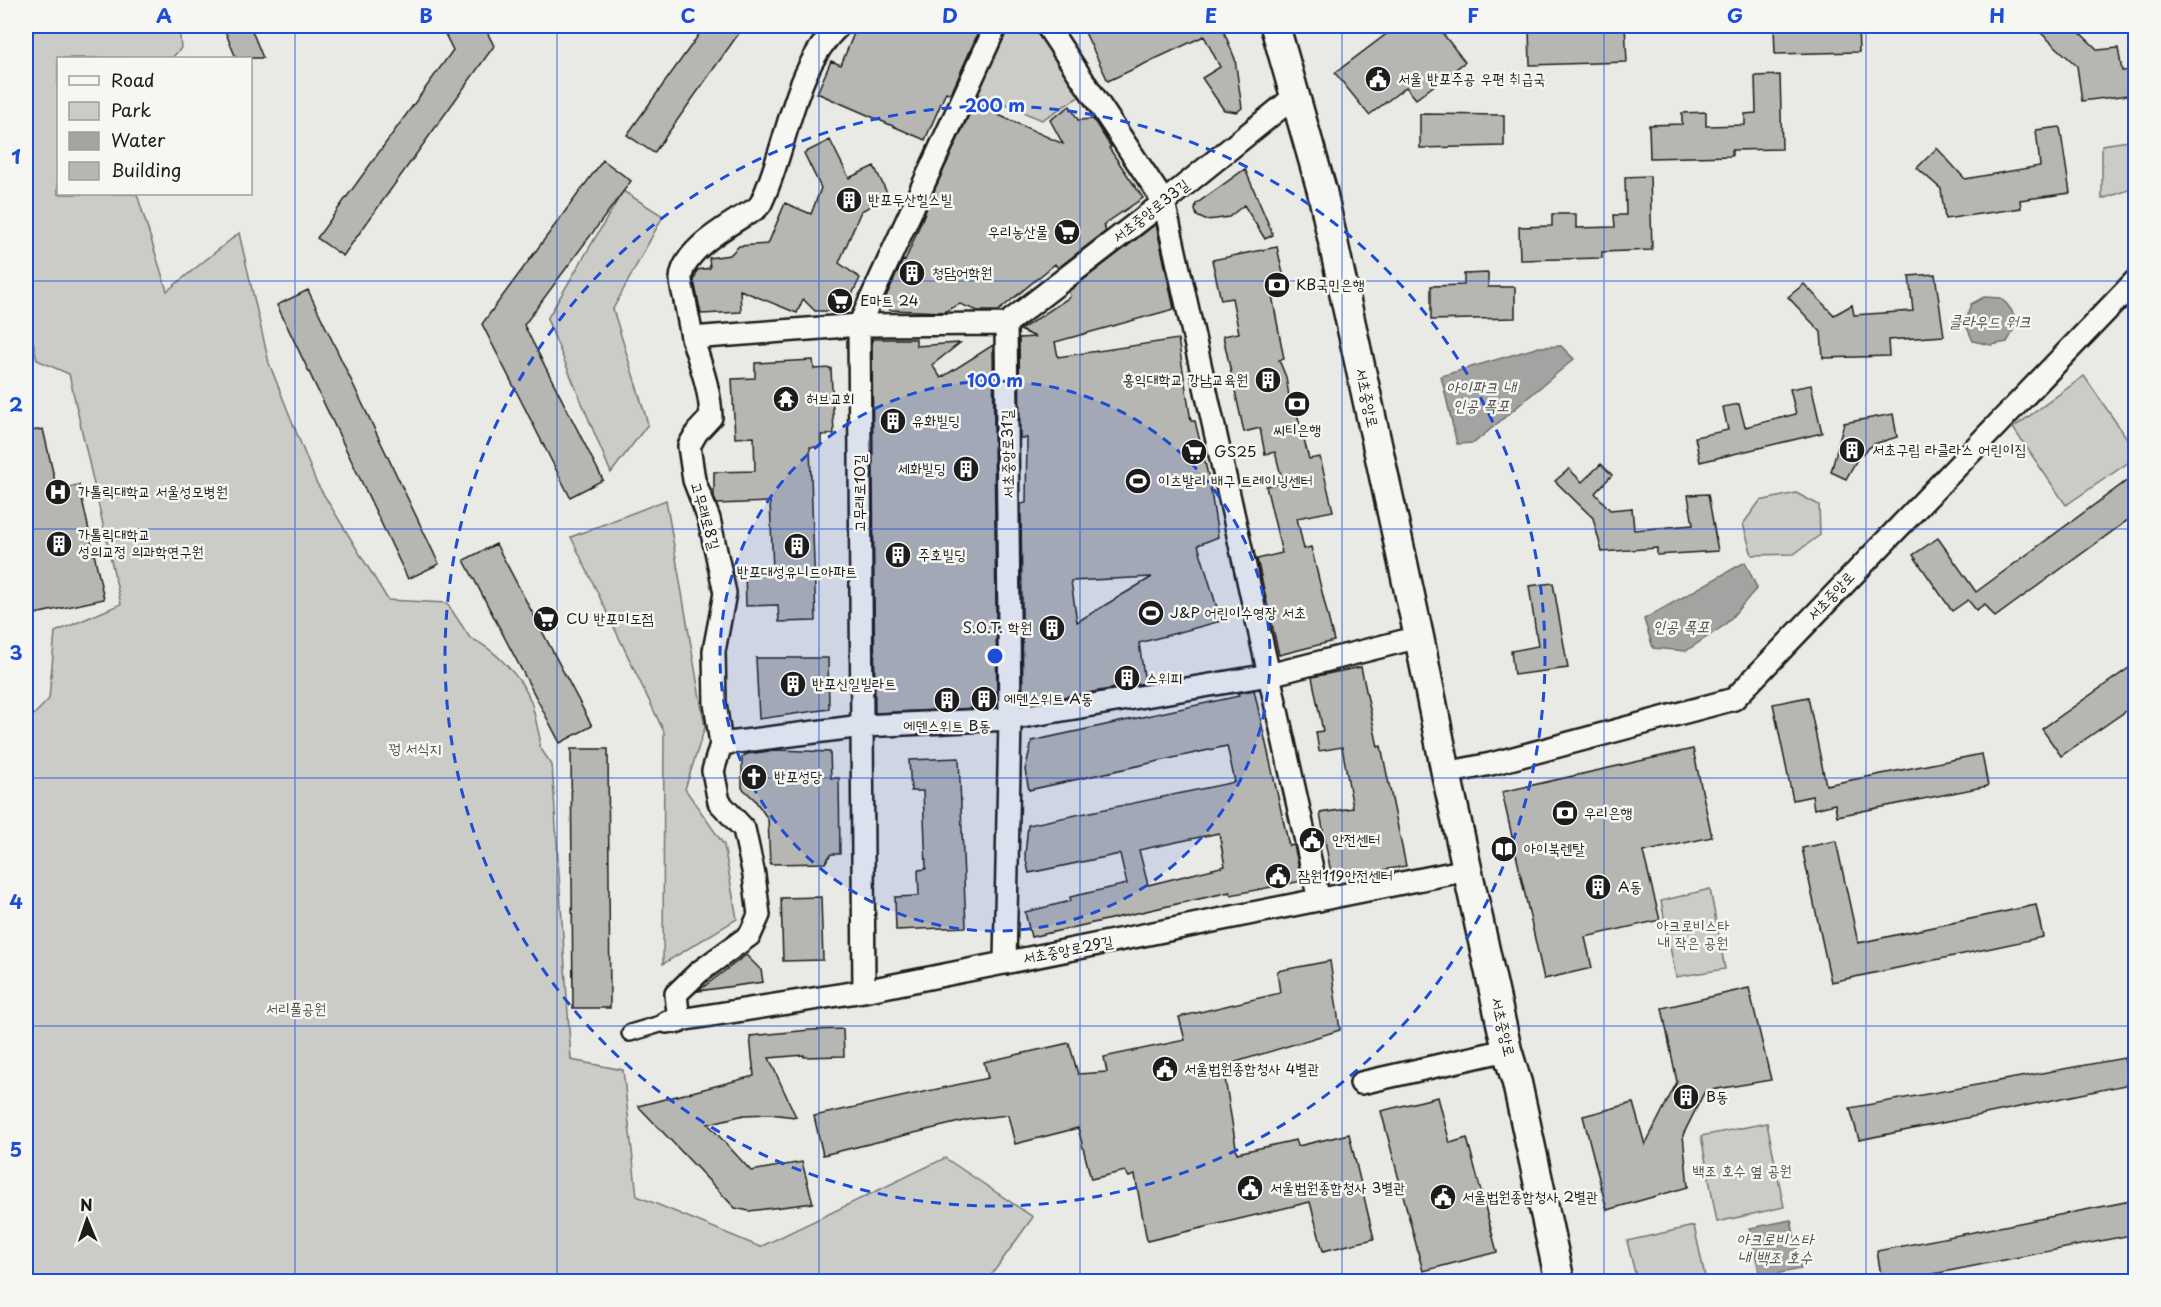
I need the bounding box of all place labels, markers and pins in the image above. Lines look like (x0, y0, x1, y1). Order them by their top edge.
public building icon: 서울 반포주공 우편 취급국 (1363, 64, 1393, 94)
place label: 서울 반포주공 우편 취급국 (1398, 66, 1545, 89)
building icon: 반포두산힐스빌 (834, 185, 864, 215)
place label: 반포두산힐스빌 (868, 187, 953, 210)
supermarket icon: 우리농산물 (1052, 217, 1082, 247)
place label: 우리농산물 (988, 219, 1048, 242)
building icon: 청담어학원 (897, 258, 927, 288)
place label: 청담어학원 (932, 260, 992, 283)
bank icon: KB국민은행 (1262, 270, 1292, 300)
place label: KB국민은행 (1296, 272, 1364, 295)
supermarket icon: E마트 24 (825, 286, 855, 316)
place label: E마트 24 (860, 288, 919, 311)
building icon: 홍익대학교 강남교육원 (1253, 365, 1283, 395)
place label: 홍익대학교 강남교육원 (1122, 367, 1248, 390)
temple icon: 허브교회 (771, 384, 801, 414)
place label: 허브교회 (806, 386, 854, 409)
bank icon: 씨티은행 (1282, 389, 1312, 419)
building icon: 유화빌딩 (878, 406, 908, 436)
place label: 유화빌딩 (912, 408, 960, 431)
place label: 씨티은행 (1273, 417, 1321, 440)
building icon: 서초구립 라클라스 어린이집 (1837, 435, 1867, 465)
supermarket icon: GS25 (1179, 437, 1209, 467)
place label: 서초구립 라클라스 어린이집 (1872, 437, 2027, 460)
place label: GS25 (1214, 439, 1256, 462)
building icon: 세화빌딩 (951, 454, 981, 484)
place label: 세화빌딩 (898, 456, 946, 479)
sports icon: 이츠발리 배구 트레이닝센터 (1123, 466, 1153, 496)
place label: 이츠발리 배구 트레이닝센터 (1158, 468, 1313, 491)
hospital icon: 가톨릭대학교 서울성모병원 (43, 477, 73, 507)
place label: 가톨릭대학교 서울성모병원 (78, 479, 228, 502)
place label: 가톨릭대학교 성의교정 의과학연구원 (78, 522, 204, 562)
building icon: 가톨릭대학교 성의교정 의과학연구원 (44, 529, 74, 559)
building icon: 반포대성유니드아파트 (782, 531, 812, 561)
building icon: 주호빌딩 (883, 540, 913, 570)
place label: 주호빌딩 (918, 542, 966, 565)
place label: 반포대성유니드아파트 (737, 559, 857, 582)
sports icon: J&P 어린이수영장 서초 (1136, 598, 1166, 628)
place label: J&P 어린이수영장 서초 (1170, 600, 1306, 623)
supermarket icon: CU 반포미도점 (531, 604, 561, 634)
place label: CU 반포미도점 (566, 606, 654, 629)
building icon: S.O.T. 학원 (1037, 613, 1067, 643)
place label: S.O.T. 학원 (963, 615, 1032, 638)
centre of rings (985, 646, 1005, 666)
building icon: 스위피 (1112, 663, 1142, 693)
place label: 스위피 (1146, 665, 1182, 688)
building icon: 반포신일빌라트 (778, 669, 808, 699)
place label: 반포신일빌라트 (812, 671, 897, 694)
building icon: 에덴스위트 A동 (969, 684, 999, 714)
building icon: 에덴스위트 B동 (932, 685, 962, 715)
place label: 에덴스위트 A동 (1004, 686, 1093, 709)
place label: 에덴스위트 B동 (903, 713, 991, 736)
church icon: 반포성당 (739, 762, 769, 792)
place label: 반포성당 (774, 764, 822, 787)
bank icon: 우리은행 (1550, 798, 1580, 828)
place label: 우리은행 (1584, 800, 1632, 823)
public building icon: 안전센터 (1297, 825, 1327, 855)
place label: 안전센터 (1332, 827, 1380, 850)
library icon: 아이북렌탈 (1489, 834, 1519, 864)
place label: 아이북렌탈 (1524, 836, 1585, 859)
public building icon: 잠원119안전센터 (1263, 861, 1293, 891)
place label: 잠원119안전센터 (1298, 863, 1393, 886)
building icon: A동 (1583, 872, 1613, 902)
place label: A동 (1618, 874, 1642, 897)
public building icon: 서울법원종합청사 4별관 (1150, 1054, 1180, 1084)
place label: 서울법원종합청사 4별관 (1184, 1056, 1320, 1079)
building icon: B동 (1671, 1082, 1701, 1112)
place label: B동 (1706, 1084, 1728, 1107)
public building icon: 서울법원종합청사 3별관 (1235, 1173, 1265, 1203)
place label: 서울법원종합청사 3별관 (1270, 1175, 1405, 1198)
public building icon: 서울법원종합청사 2별관 (1428, 1182, 1458, 1212)
place label: 서울법원종합청사 2별관 (1462, 1184, 1598, 1207)

